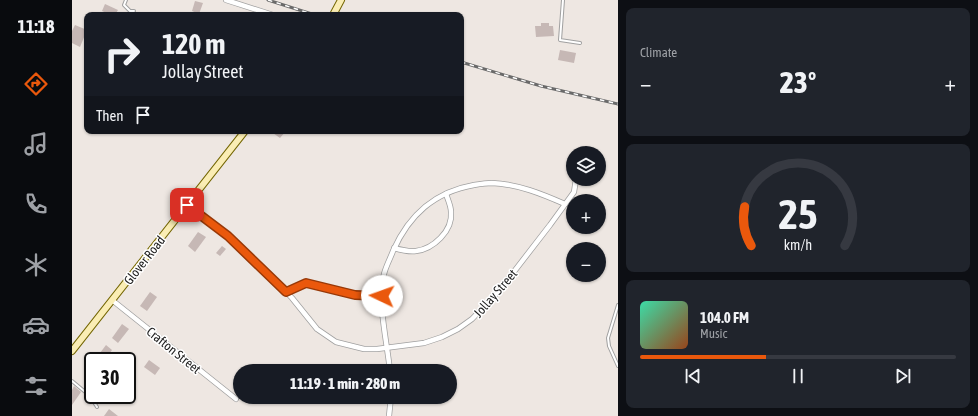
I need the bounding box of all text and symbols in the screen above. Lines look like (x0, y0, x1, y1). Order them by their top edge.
text: 11:18 (17, 16, 55, 37)
icon: right (96, 28, 148, 80)
text: 120 m (162, 28, 225, 60)
text: Climate (640, 45, 677, 60)
text: Jollay Street (162, 61, 244, 82)
text: 23° (780, 65, 816, 99)
icon: directions (22, 70, 50, 98)
text: − (640, 70, 651, 96)
text: + (945, 70, 956, 96)
icon: arrive (132, 104, 154, 126)
text: Then (96, 107, 124, 124)
icon: music (22, 130, 50, 158)
map controls (566, 146, 606, 282)
button: layers (566, 146, 606, 186)
pin (170, 188, 204, 222)
icon: phone (22, 190, 50, 218)
text: 25 (778, 190, 818, 238)
icon: arrive (176, 194, 198, 216)
button: + (566, 194, 606, 234)
street label: Glover Road (121, 233, 168, 288)
text: km/h (784, 237, 812, 253)
button: − (566, 242, 606, 282)
icon: climate (22, 251, 50, 279)
street label: Jollay Street (470, 266, 521, 320)
position arrow (361, 275, 403, 317)
text: 104.0 FM (700, 309, 749, 326)
icon: car (22, 311, 50, 339)
street label: Crafton Street (144, 324, 204, 377)
text: Music (700, 326, 727, 341)
speed limit sign: 30 (84, 352, 136, 404)
icon: previous (682, 365, 704, 387)
icon: pause (787, 365, 809, 387)
icon: next (892, 365, 914, 387)
icon: filters (22, 372, 50, 400)
text: 11:19 · 1 min · 280 m (290, 375, 400, 392)

